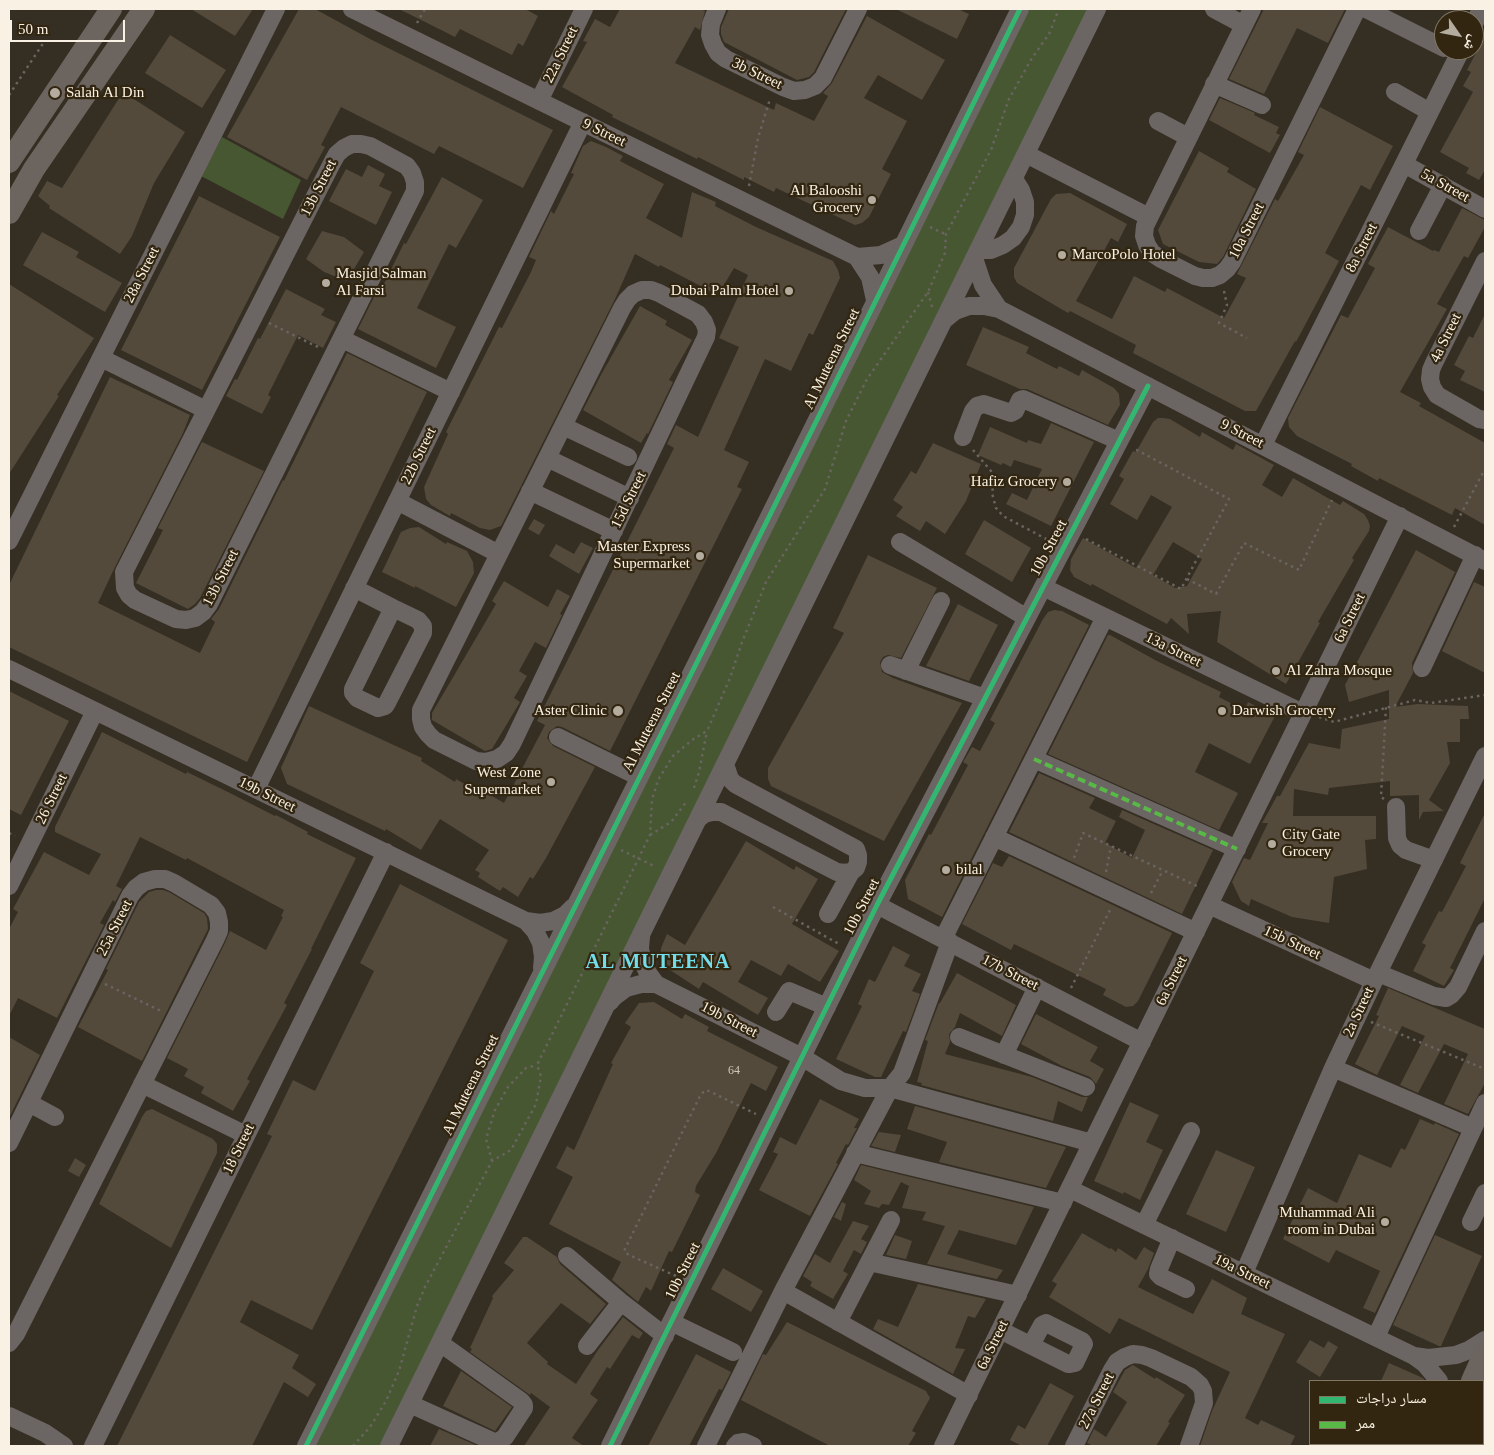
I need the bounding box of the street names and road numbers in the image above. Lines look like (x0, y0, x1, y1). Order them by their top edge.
street label: 22a Street (540, 24, 582, 86)
street label: 3b Street (729, 54, 785, 94)
street label: 9 Street (579, 115, 629, 151)
street label: 13b Street (297, 157, 341, 219)
street label: 5a Street (1418, 165, 1472, 207)
street label: 10a Street (1225, 200, 1269, 262)
street label: 8a Street (1342, 220, 1382, 276)
street label: 28a Street (120, 244, 164, 306)
street label: Al Muteena Street (800, 306, 864, 412)
street label: 4a Street (1426, 310, 1466, 366)
street label: 9 Street (1217, 415, 1267, 453)
street label: 22b Street (397, 425, 441, 487)
street label: 15d Street (607, 469, 651, 531)
street label: 10b Street (1027, 517, 1071, 579)
street label: 13b Street (199, 547, 243, 609)
street label: 6a Street (1330, 590, 1370, 646)
street label: 13a Street (1142, 629, 1204, 671)
street label: Al Muteena Street (619, 669, 685, 775)
street label: 26 Street (32, 771, 72, 827)
street label: 19b Street (236, 773, 298, 817)
street label: 10b Street (840, 876, 884, 938)
street label: 25a Street (93, 897, 137, 959)
street label: 15b Street (1260, 922, 1324, 964)
street label: 17b Street (979, 951, 1041, 995)
street label: 6a Street (1152, 953, 1192, 1009)
street label: 2a Street (1340, 984, 1378, 1040)
street label: 19b Street (698, 998, 760, 1042)
street label: Al Muteena Street (439, 1032, 503, 1138)
street label: 18 Street (219, 1121, 259, 1177)
street label: 10b Street (661, 1240, 705, 1302)
street label: 19a Street (1211, 1251, 1273, 1293)
street label: 6a Street (973, 1317, 1013, 1373)
street label: 27a Street (1075, 1370, 1119, 1432)

